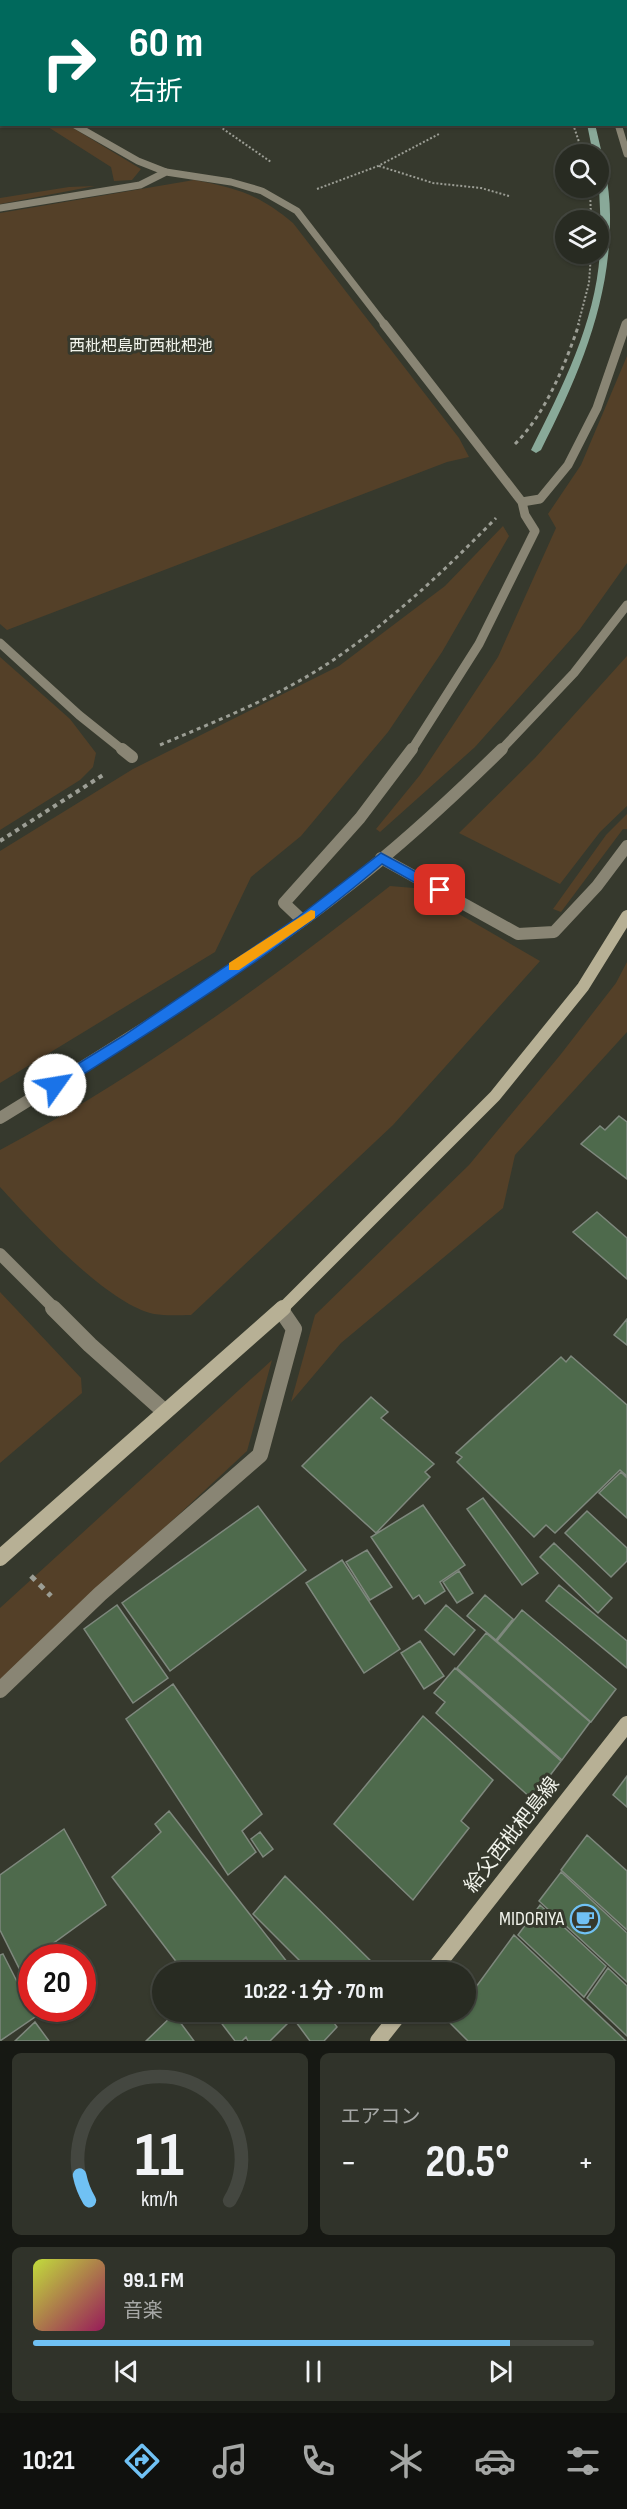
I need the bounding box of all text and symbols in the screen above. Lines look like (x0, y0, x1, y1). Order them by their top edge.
text: 60 m (129, 18, 203, 69)
icon: right (30, 24, 108, 102)
text: 右折 (129, 76, 183, 108)
map controls (555, 144, 609, 264)
button: search (555, 144, 609, 198)
button: layers (555, 210, 609, 264)
district label: 西枇杷島町西枇杷池 (69, 337, 213, 356)
pin (414, 864, 465, 915)
icon: arrive (423, 873, 456, 906)
position arrow (23, 1053, 87, 1117)
street label: 給父西枇杷島線 (459, 1772, 565, 1898)
cafe icon: MIDORIYA (569, 1903, 601, 1935)
place label: MIDORIYA (499, 1907, 564, 1931)
speed limit sign: 20 (18, 1944, 96, 2022)
text: 10:22 · 1 分 · 70 m (244, 1978, 384, 2005)
text: エアコン (341, 2105, 421, 2129)
text: 11 (135, 2119, 184, 2194)
text: 20.5° (425, 2135, 509, 2190)
text: − (341, 2143, 357, 2183)
text: + (578, 2143, 594, 2183)
text: km/h (141, 2187, 178, 2212)
text: 99.1 FM (123, 2267, 184, 2294)
text: 音楽 (123, 2299, 163, 2323)
icon: previous (110, 2355, 143, 2388)
icon: pause (297, 2355, 330, 2388)
icon: next (484, 2355, 517, 2388)
icon: directions (121, 2440, 163, 2482)
icon: music (209, 2440, 251, 2482)
icon: phone (297, 2440, 339, 2482)
icon: climate (385, 2440, 427, 2482)
icon: car (474, 2440, 516, 2482)
icon: filters (562, 2440, 604, 2482)
text: 10:21 (23, 2445, 75, 2477)

